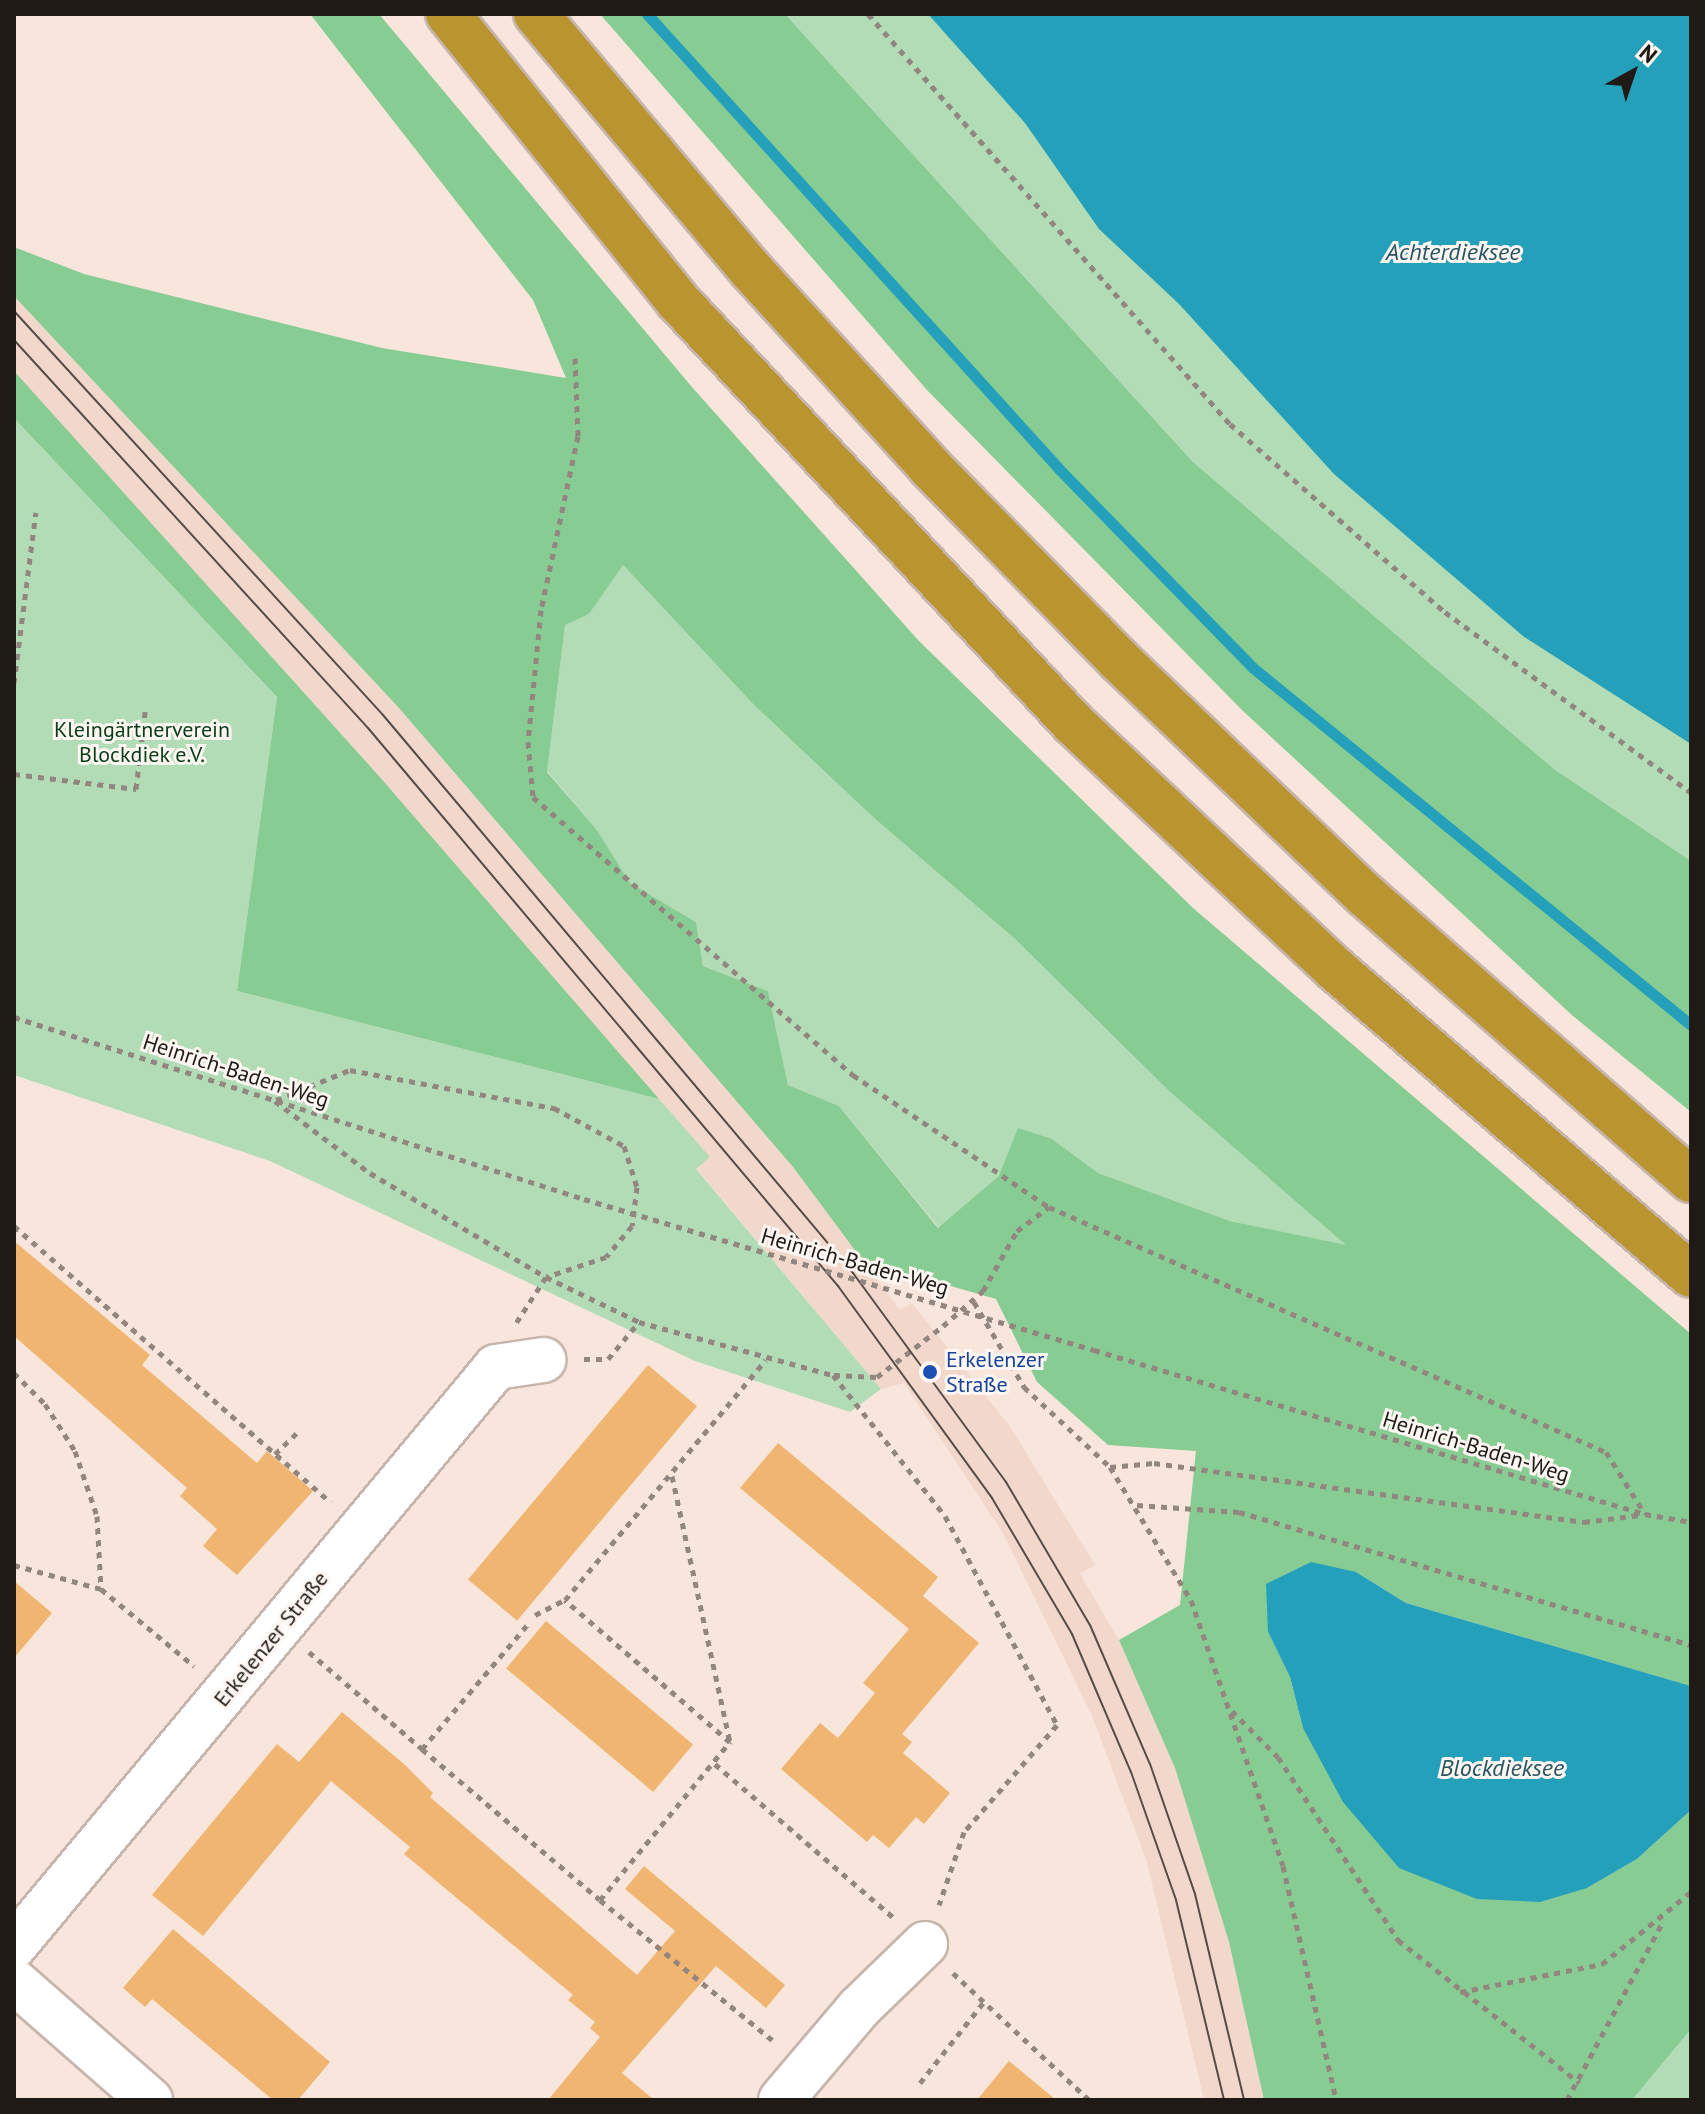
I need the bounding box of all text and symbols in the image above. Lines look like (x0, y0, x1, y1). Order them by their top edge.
north arrow (1593, 32, 1673, 112)
text: N (1634, 38, 1663, 69)
water label: Achterdieksee (1386, 238, 1520, 266)
park label: Kleingärtnerverein Blockdiek e.V. (54, 716, 230, 768)
street label: Heinrich-Baden-Weg (140, 1028, 332, 1114)
street label: Heinrich-Baden-Weg (758, 1223, 952, 1301)
place label: Erkelenzer Straße (946, 1346, 1044, 1398)
marker: Erkelenzer Straße (921, 1363, 939, 1381)
street label: Heinrich-Baden-Weg (1379, 1406, 1573, 1488)
street label: Erkelenzer Straße (208, 1566, 334, 1712)
water label: Blockdieksee (1440, 1754, 1564, 1782)

